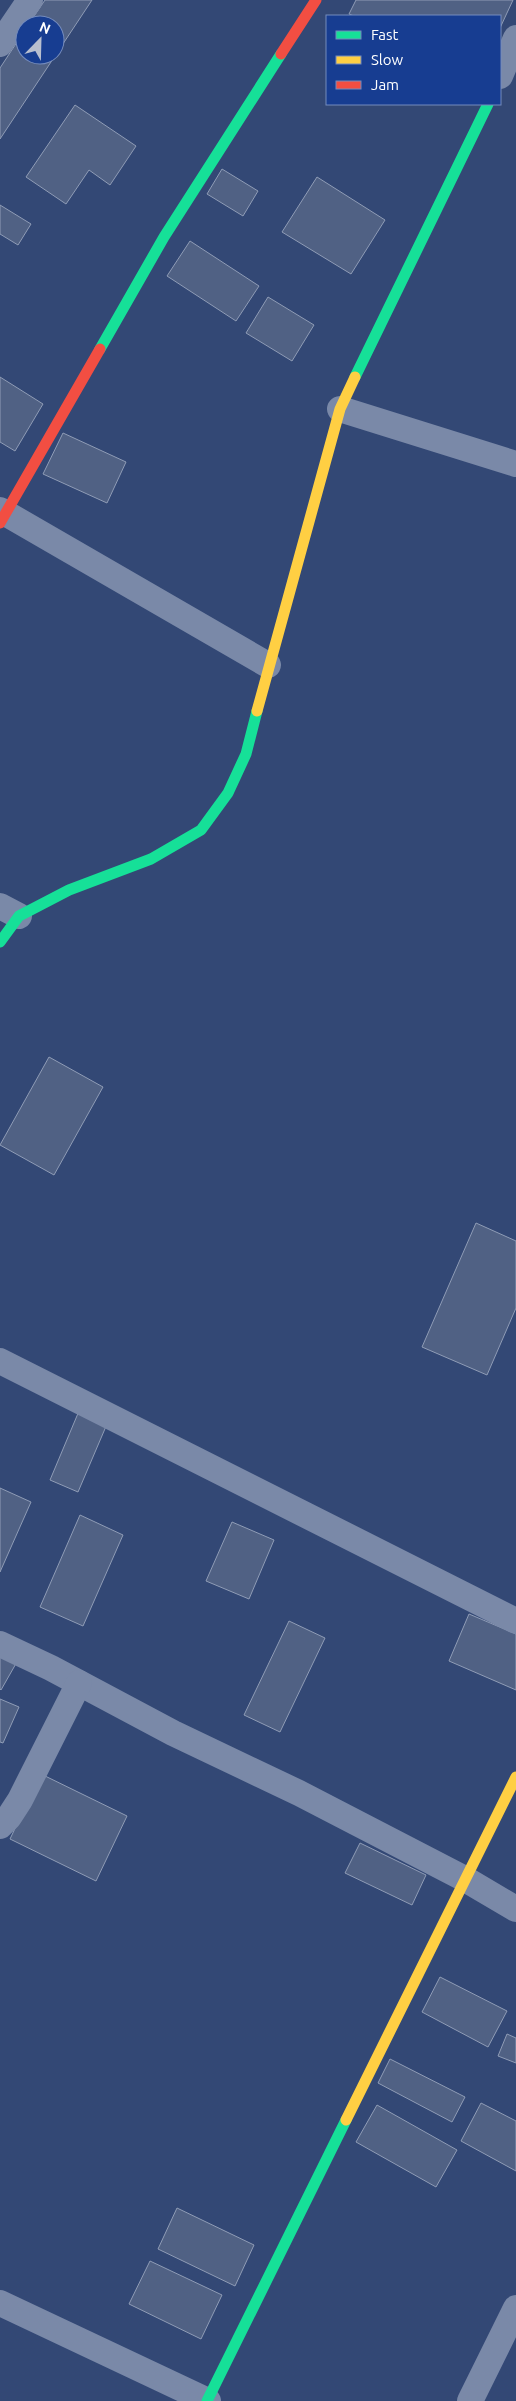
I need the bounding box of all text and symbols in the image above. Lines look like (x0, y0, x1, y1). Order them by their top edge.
north arrow (15, 15, 65, 65)
legend (326, 15, 501, 105)
text: N (37, 19, 53, 37)
text: Fast (371, 26, 399, 43)
text: Slow (371, 51, 404, 68)
text: Jam (371, 76, 399, 93)

